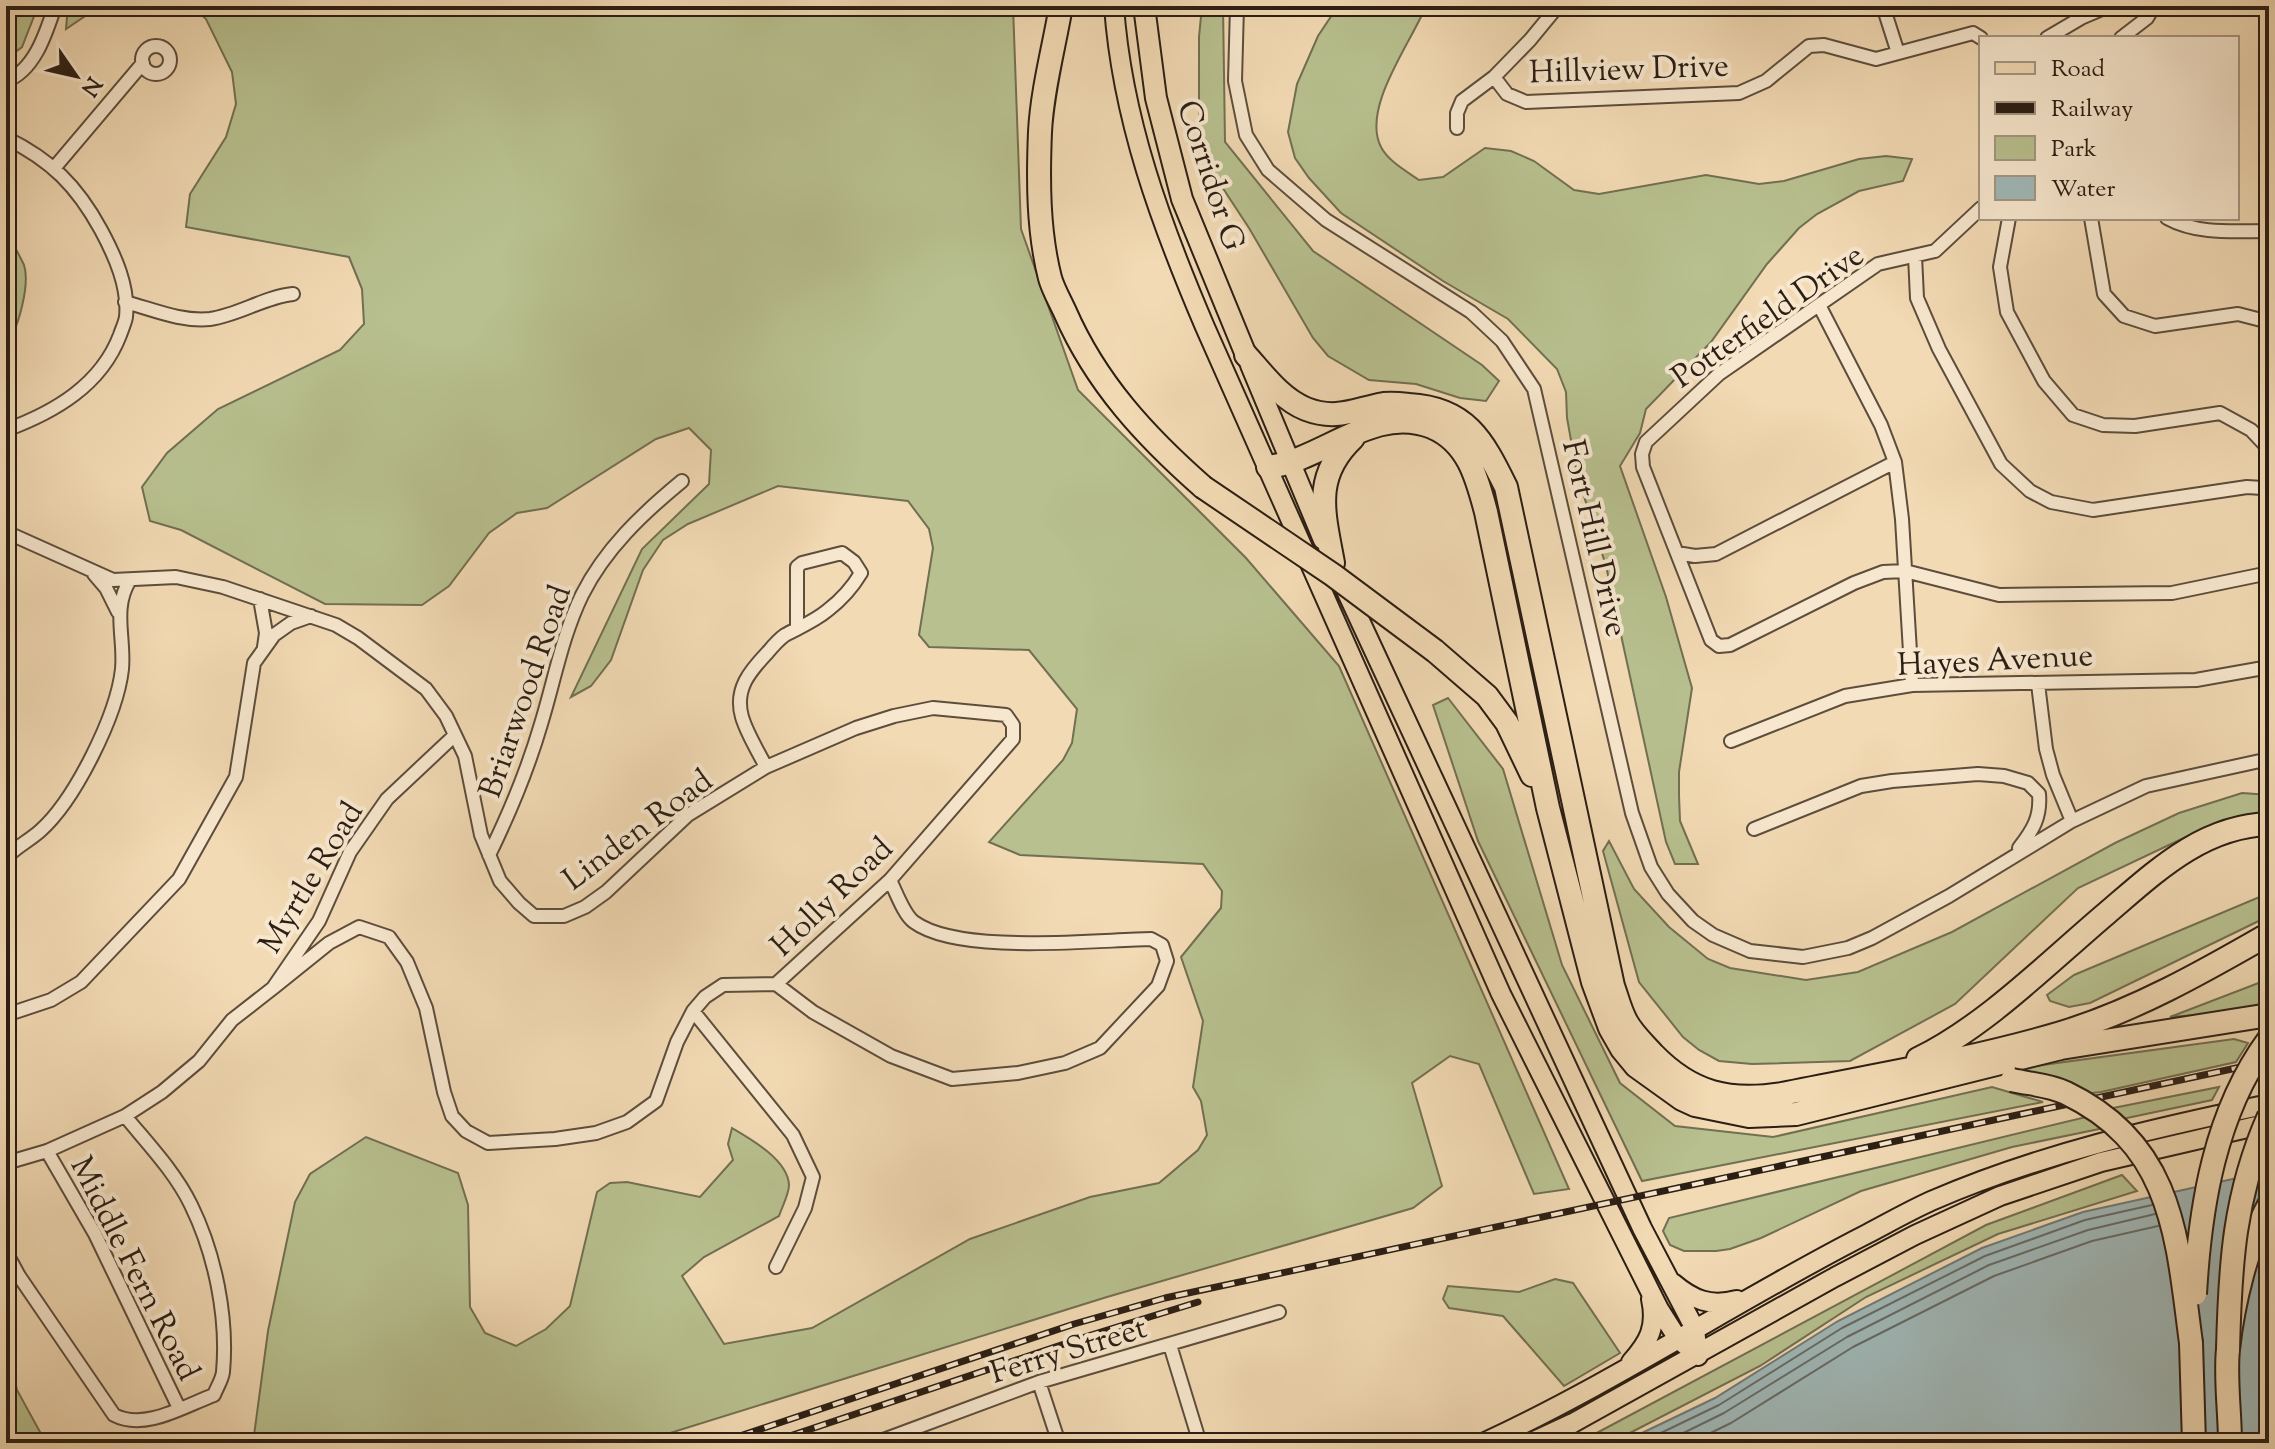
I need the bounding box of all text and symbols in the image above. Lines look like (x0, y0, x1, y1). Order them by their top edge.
north arrow (36, 36, 116, 116)
legend (1979, 36, 2239, 220)
street label: Hillview Drive (1528, 45, 1730, 97)
text: Road (2051, 53, 2105, 87)
text: N (72, 69, 108, 102)
text: Railway (2051, 93, 2133, 127)
street label: Corridor G (1163, 95, 1255, 257)
text: Park (2051, 133, 2097, 167)
text: Water (2051, 173, 2115, 207)
street label: Potterfield Drive (1663, 234, 1874, 401)
street label: Fort Hill Drive (1548, 436, 1638, 642)
street label: Briarwood Road (469, 579, 585, 805)
street label: Hayes Avenue (1896, 634, 2094, 690)
street label: Linden Road (554, 760, 723, 903)
street label: Myrtle Road (249, 794, 376, 963)
street label: Holly Road (761, 828, 905, 969)
street label: Middle Fern Road (57, 1149, 210, 1390)
street label: Ferry Street (985, 1306, 1153, 1397)

